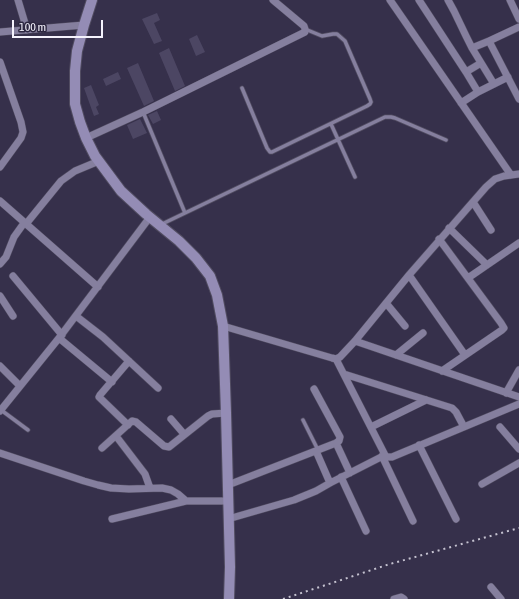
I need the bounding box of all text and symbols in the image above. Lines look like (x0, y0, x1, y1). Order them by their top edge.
scale bar (14, 12, 105, 38)
text: 100 m (19, 20, 46, 34)

